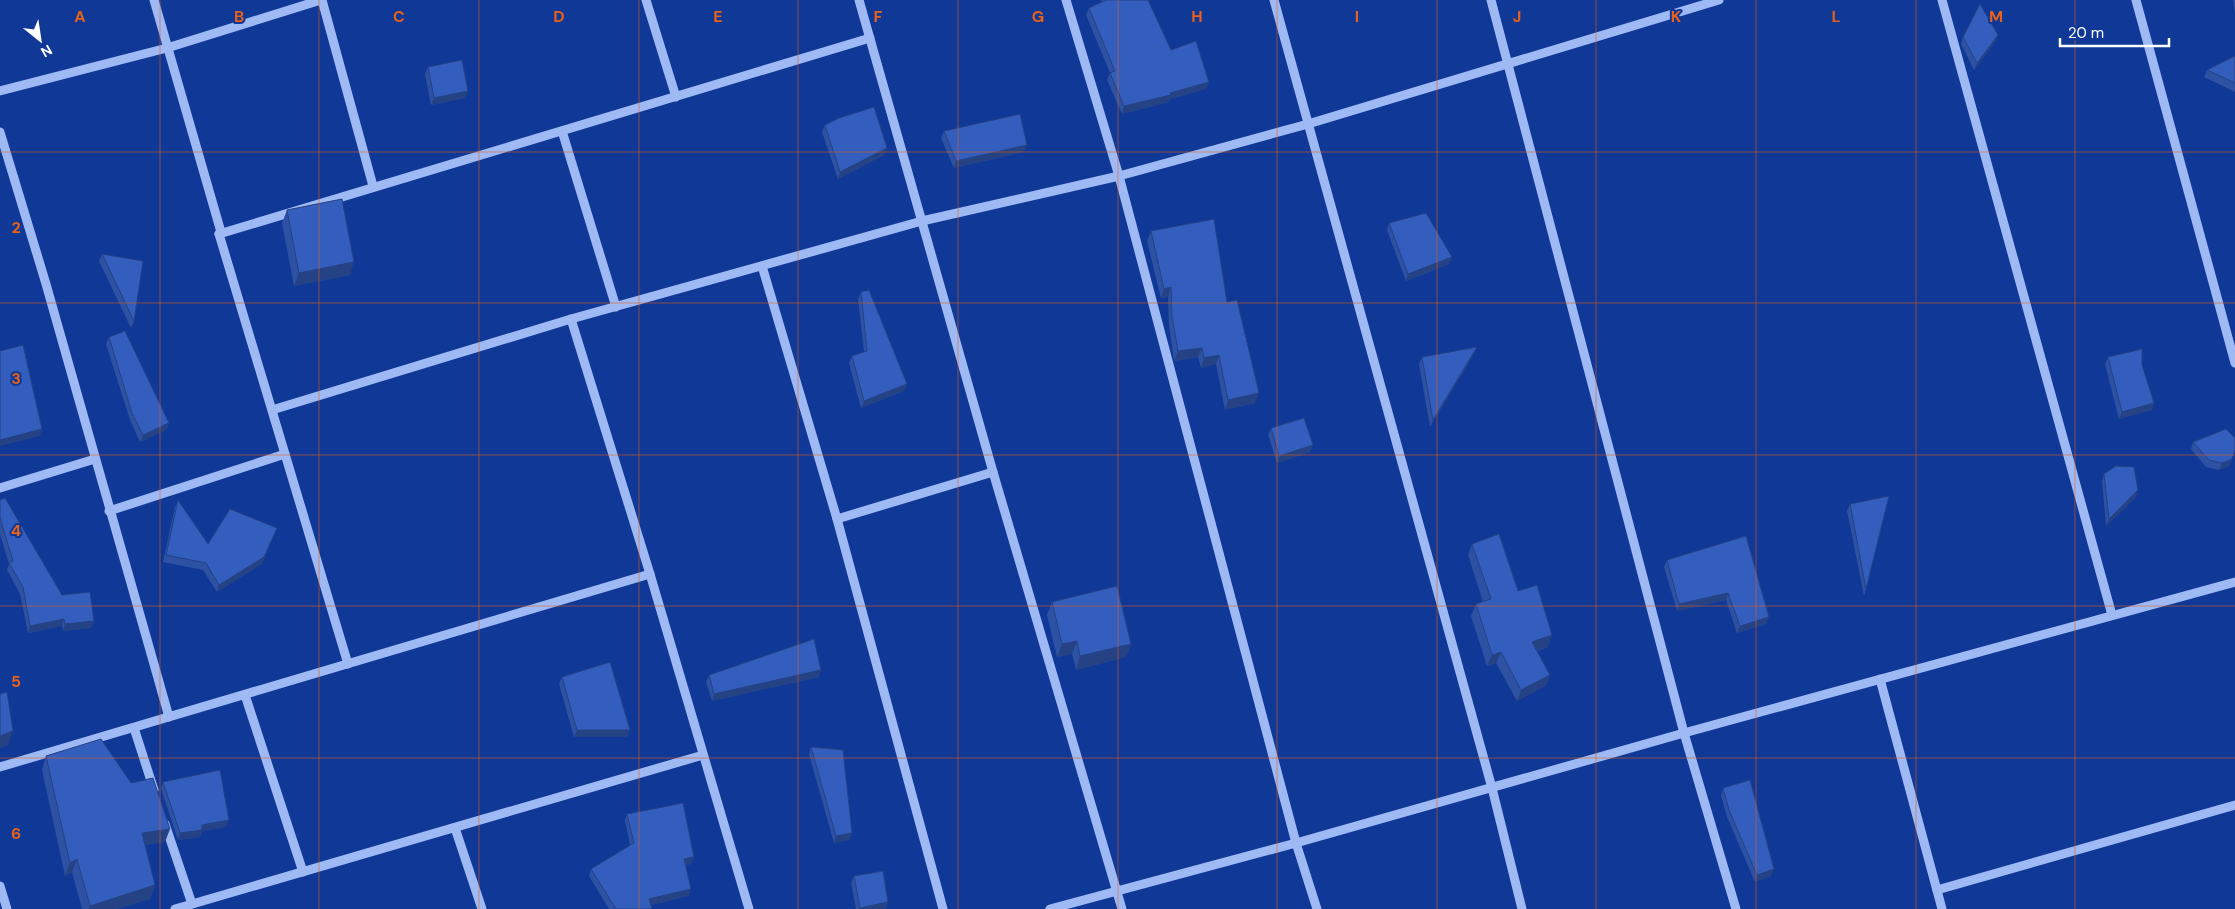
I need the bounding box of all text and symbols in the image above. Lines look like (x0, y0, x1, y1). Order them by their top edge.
text: A (74, 6, 86, 27)
text: B (234, 6, 244, 27)
text: C (393, 6, 405, 27)
text: D (553, 6, 565, 27)
text: E (713, 6, 723, 27)
text: F (874, 6, 883, 27)
text: G (1032, 6, 1044, 27)
text: H (1191, 6, 1203, 27)
text: I (1355, 6, 1359, 27)
text: J (1513, 6, 1521, 27)
text: K (1671, 6, 1682, 27)
text: L (1832, 6, 1841, 27)
text: M (1989, 6, 2003, 27)
north arrow (15, 15, 65, 65)
scale bar (2060, 15, 2169, 47)
text: 20 m (2068, 23, 2104, 43)
text: N (38, 41, 55, 62)
text: 2 (11, 217, 21, 238)
text: 3 (11, 368, 21, 389)
text: 4 (11, 520, 21, 541)
text: 5 (11, 671, 21, 692)
text: 6 (11, 823, 21, 844)

